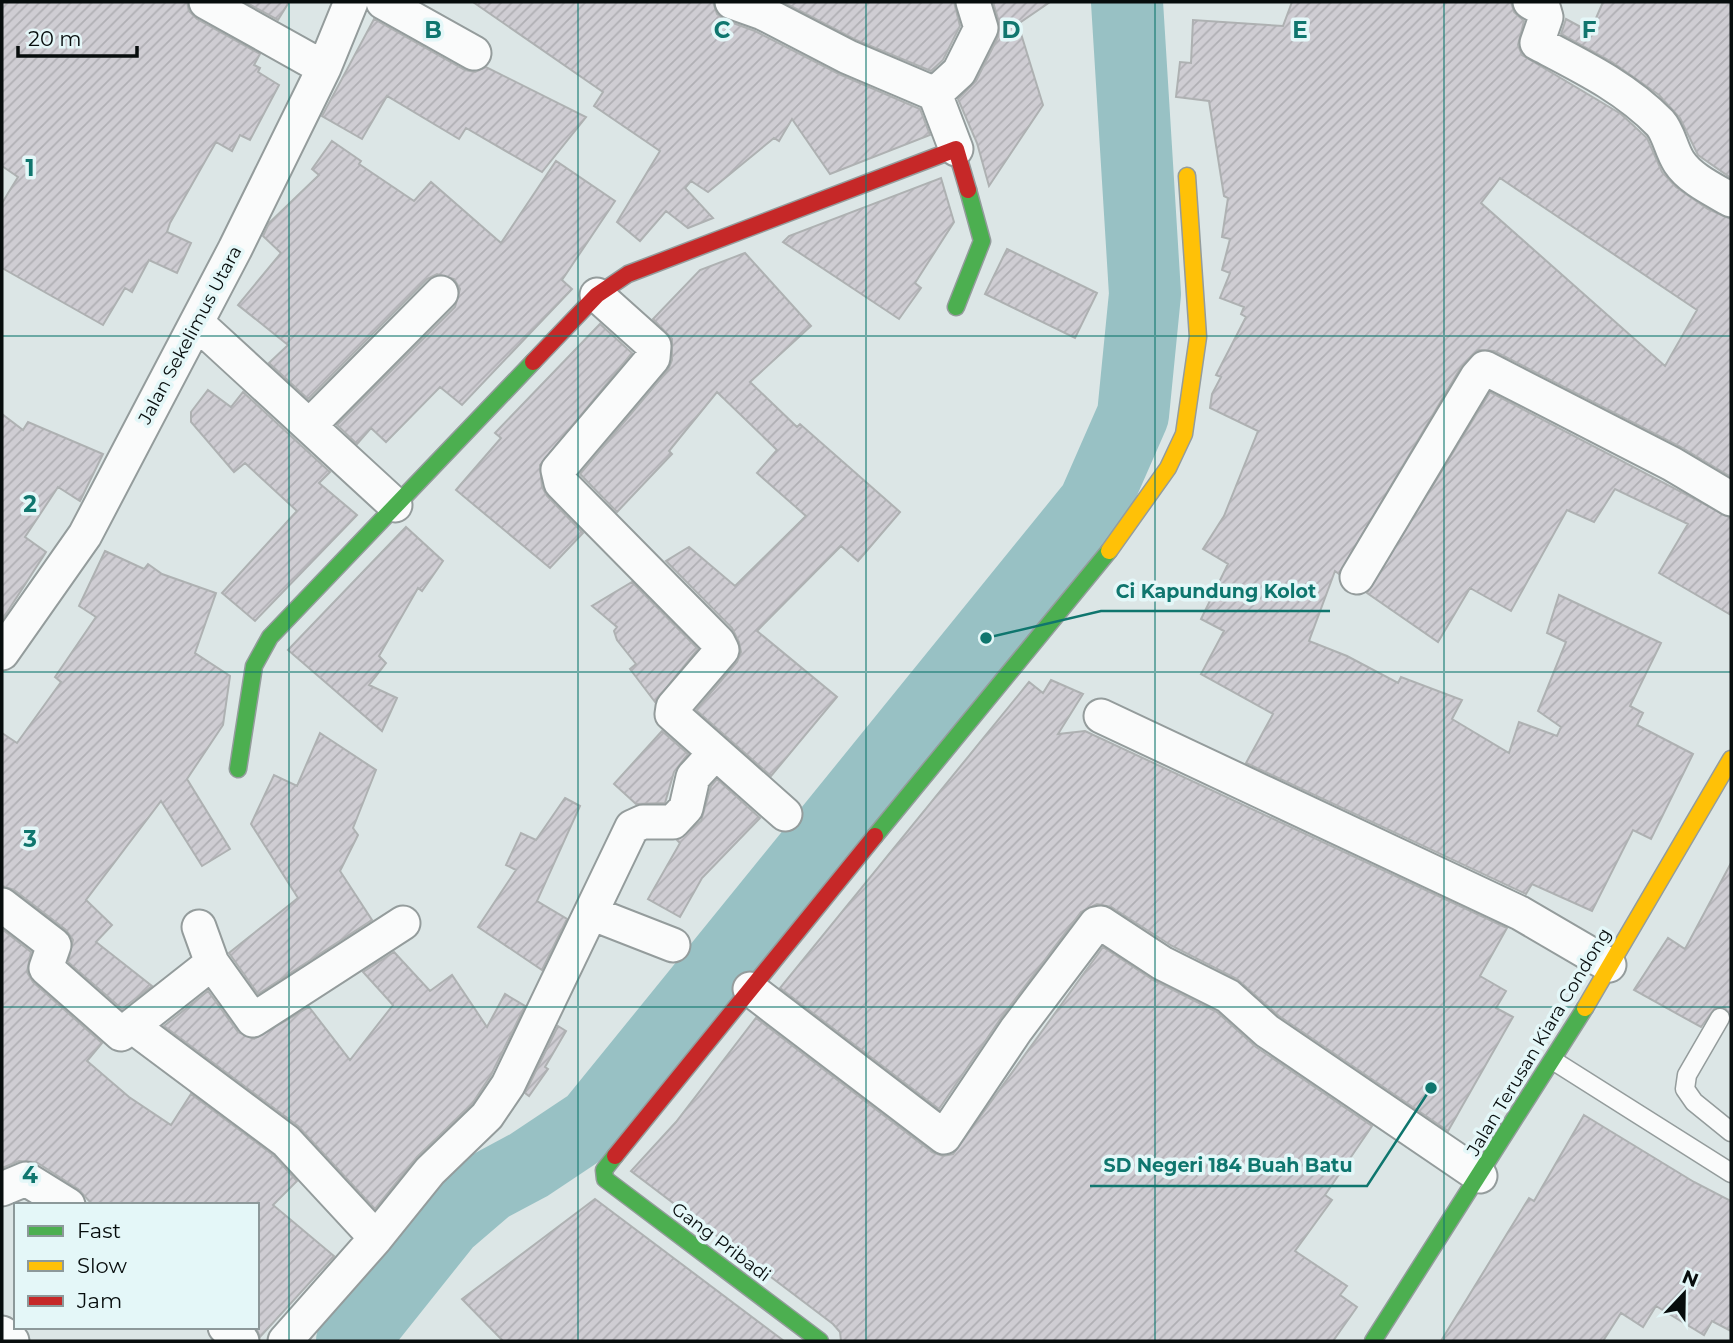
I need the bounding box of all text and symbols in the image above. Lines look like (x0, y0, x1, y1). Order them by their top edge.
scale bar (18, 14, 136, 58)
text: B (424, 16, 442, 44)
text: C (714, 16, 731, 44)
text: D (1002, 16, 1021, 44)
text: E (1292, 16, 1308, 44)
text: F (1582, 16, 1597, 44)
text: 20 m (28, 26, 82, 51)
text: 1 (25, 154, 35, 182)
street label: Jalan Sekelimus Utara (133, 242, 246, 429)
text: 2 (23, 490, 37, 518)
callout: Ci Kapundung Kolot (1101, 571, 1330, 611)
text: Ci Kapundung Kolot (1116, 580, 1316, 603)
text: 3 (22, 825, 37, 853)
street label: Jalan Terusan Kiara Condong (1462, 924, 1616, 1161)
callout: SD Negeri 184 Buah Batu (1090, 1146, 1367, 1186)
text: SD Negeri 184 Buah Batu (1104, 1154, 1352, 1177)
text: 4 (22, 1161, 38, 1189)
street label: Gang Pribadi (667, 1198, 775, 1286)
legend (14, 1203, 259, 1329)
text: Fast (77, 1218, 121, 1243)
text: Slow (77, 1253, 127, 1278)
north arrow (1649, 1259, 1719, 1329)
text: N (1679, 1265, 1702, 1292)
text: Jam (76, 1288, 122, 1313)

